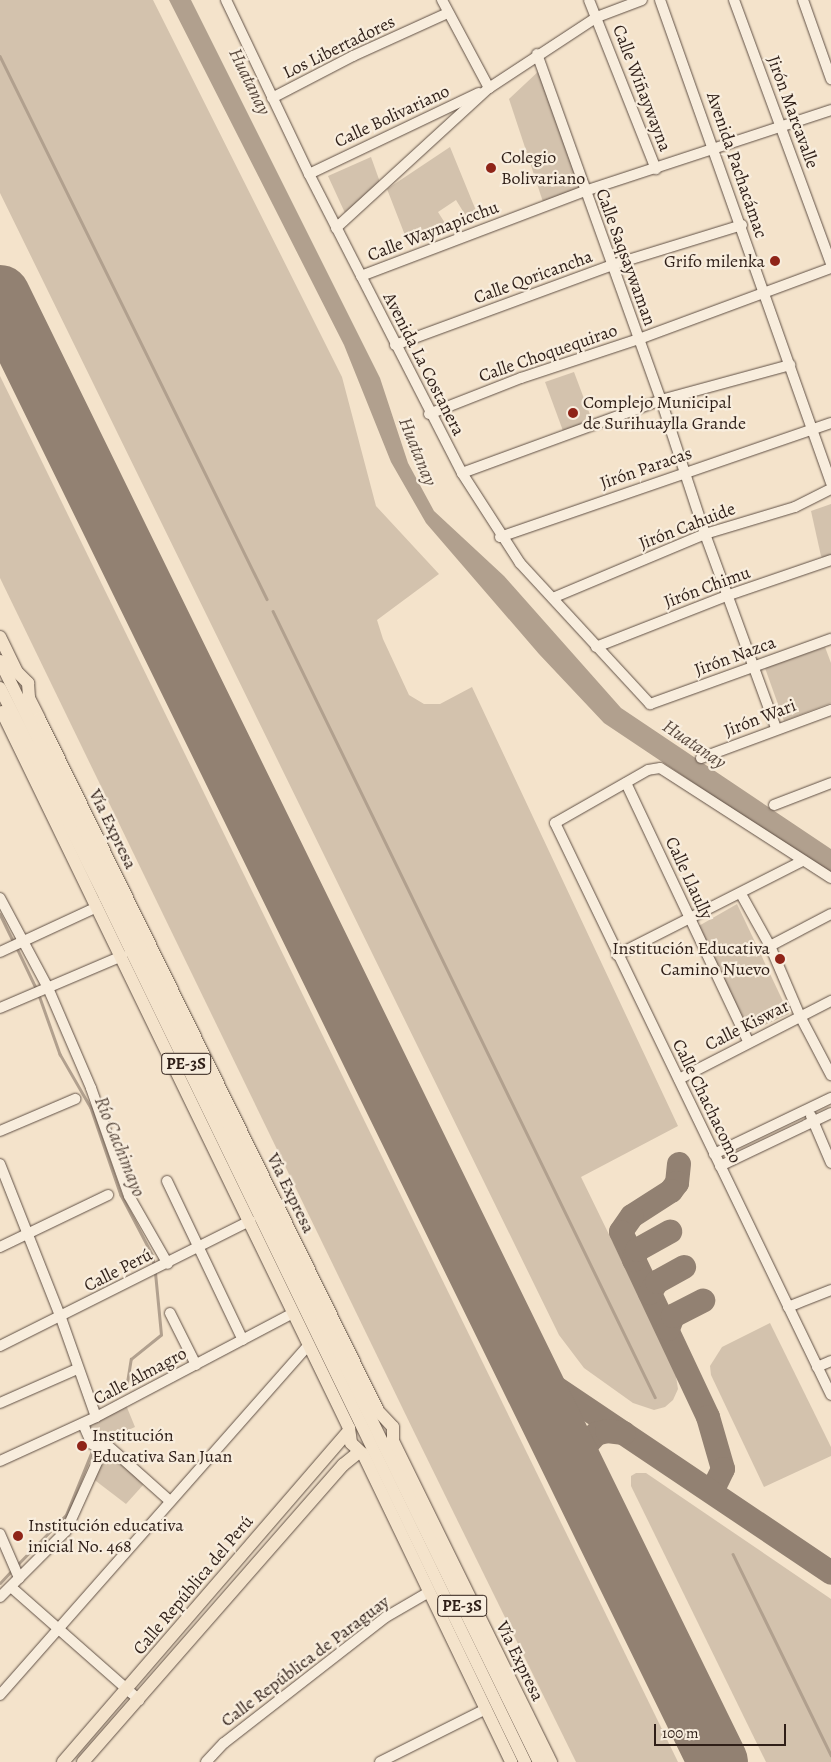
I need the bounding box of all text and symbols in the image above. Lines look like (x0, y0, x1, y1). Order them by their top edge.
street label: Los Libertadores (279, 11, 399, 83)
street label: Calle Wiñaywayna (608, 22, 676, 154)
water label: Huatanay (223, 45, 275, 119)
street label: Jirón Marcavalle (763, 53, 823, 171)
street label: Calle Bolivariano (331, 80, 453, 152)
street label: Avenida Pachacámac (702, 89, 772, 241)
place label: Colegio Bolivariano (501, 147, 585, 190)
marker: Colegio Bolivariano (485, 162, 497, 174)
street label: Calle Saqsaywaman (591, 186, 661, 328)
street label: Calle Waynapicchu (364, 196, 502, 266)
street label: Calle Qoricancha (471, 245, 595, 309)
place label: Grifo milenka (664, 250, 765, 272)
marker: Grifo milenka (769, 255, 781, 267)
street label: Avenida La Costanera (379, 289, 469, 439)
street label: Calle Choquequirao (476, 319, 620, 387)
place label: Complejo Municipal de Surihuaylla Grande (583, 392, 746, 434)
marker: Complejo Municipal de Surihuaylla Grande (567, 407, 579, 419)
water label: Huatanay (393, 414, 441, 490)
street label: Jirón Paracas (597, 442, 695, 494)
street label: Jirón Cahuide (636, 498, 738, 554)
street label: Jirón Chimu (661, 561, 753, 613)
street label: Jirón Nazca (691, 631, 779, 681)
street label: Jirón Wari (721, 694, 799, 742)
water label: Huatanay (658, 715, 730, 775)
street label: Vía Expresa (84, 785, 142, 873)
street label: Calle Llaully (661, 833, 717, 923)
place label: Institución Educativa Camino Nuevo (612, 938, 770, 981)
marker: Institución Educativa Camino Nuevo (774, 953, 786, 965)
street label: Calle Kiswar (701, 995, 793, 1055)
street label: Calle Chachacomo (668, 1035, 746, 1167)
road number: PE-3S (161, 1050, 211, 1078)
water label: Río Cachimayo (89, 1094, 149, 1200)
street label: Vía Expresa (262, 1149, 320, 1237)
street label: Calle Perú (80, 1244, 156, 1296)
street label: Calle Almagro (90, 1342, 190, 1410)
place label: Institución Educativa San Juan (92, 1425, 232, 1468)
marker: Institución Educativa San Juan (76, 1440, 88, 1452)
street label: Calle República del Perú (128, 1511, 258, 1659)
place label: Institución educativa inicial No. 468 (28, 1515, 184, 1558)
marker: Institución educativa inicial No. 468 (12, 1530, 24, 1542)
street label: Calle República de Paraguay (217, 1591, 393, 1731)
road number: PE-3S (437, 1592, 487, 1620)
street label: Vía Expresa (491, 1617, 549, 1705)
scale bar (656, 1714, 788, 1746)
text: 100 m (662, 1723, 699, 1743)

